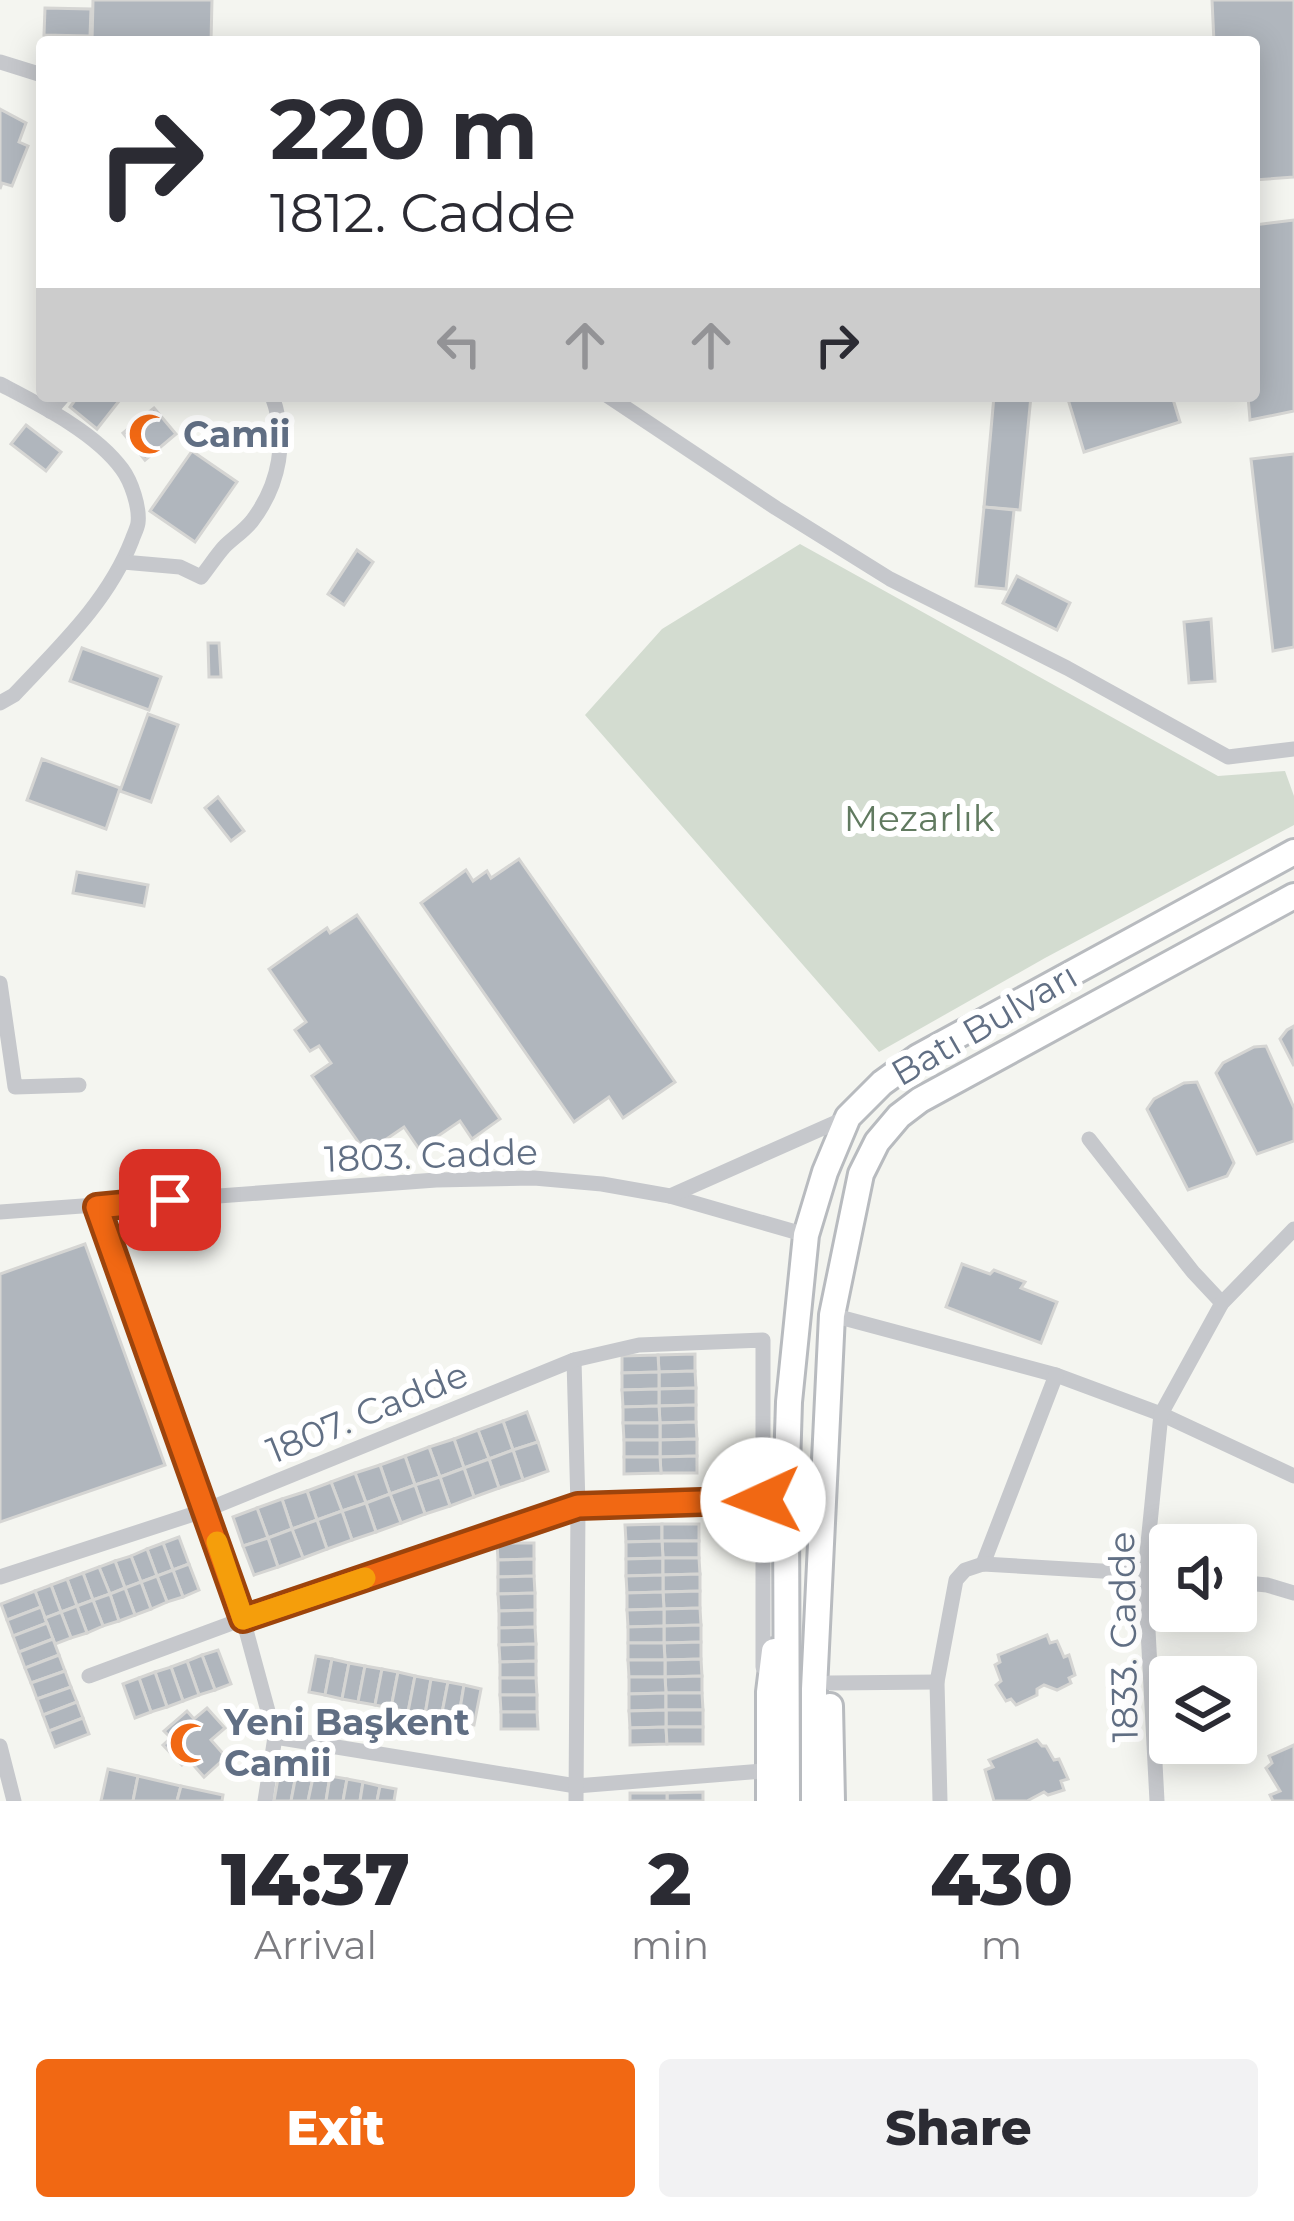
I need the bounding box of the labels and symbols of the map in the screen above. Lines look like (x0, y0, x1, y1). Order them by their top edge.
mosque icon: Camii (126, 411, 172, 457)
place label: Camii (183, 412, 291, 456)
park label: Mezarlık (844, 796, 995, 840)
street label: Batı Bulvarı (883, 953, 1085, 1095)
street label: 1803. Cadde (323, 1129, 539, 1181)
pin (119, 1149, 221, 1251)
street label: 1807. Cadde (260, 1352, 474, 1472)
position arrow (700, 1437, 826, 1563)
street label: 1833. Cadde (1099, 1531, 1147, 1743)
place label: Yeni Başkent Camii (223, 1700, 470, 1785)
mosque icon: Yeni Başkent Camii (167, 1720, 213, 1766)

